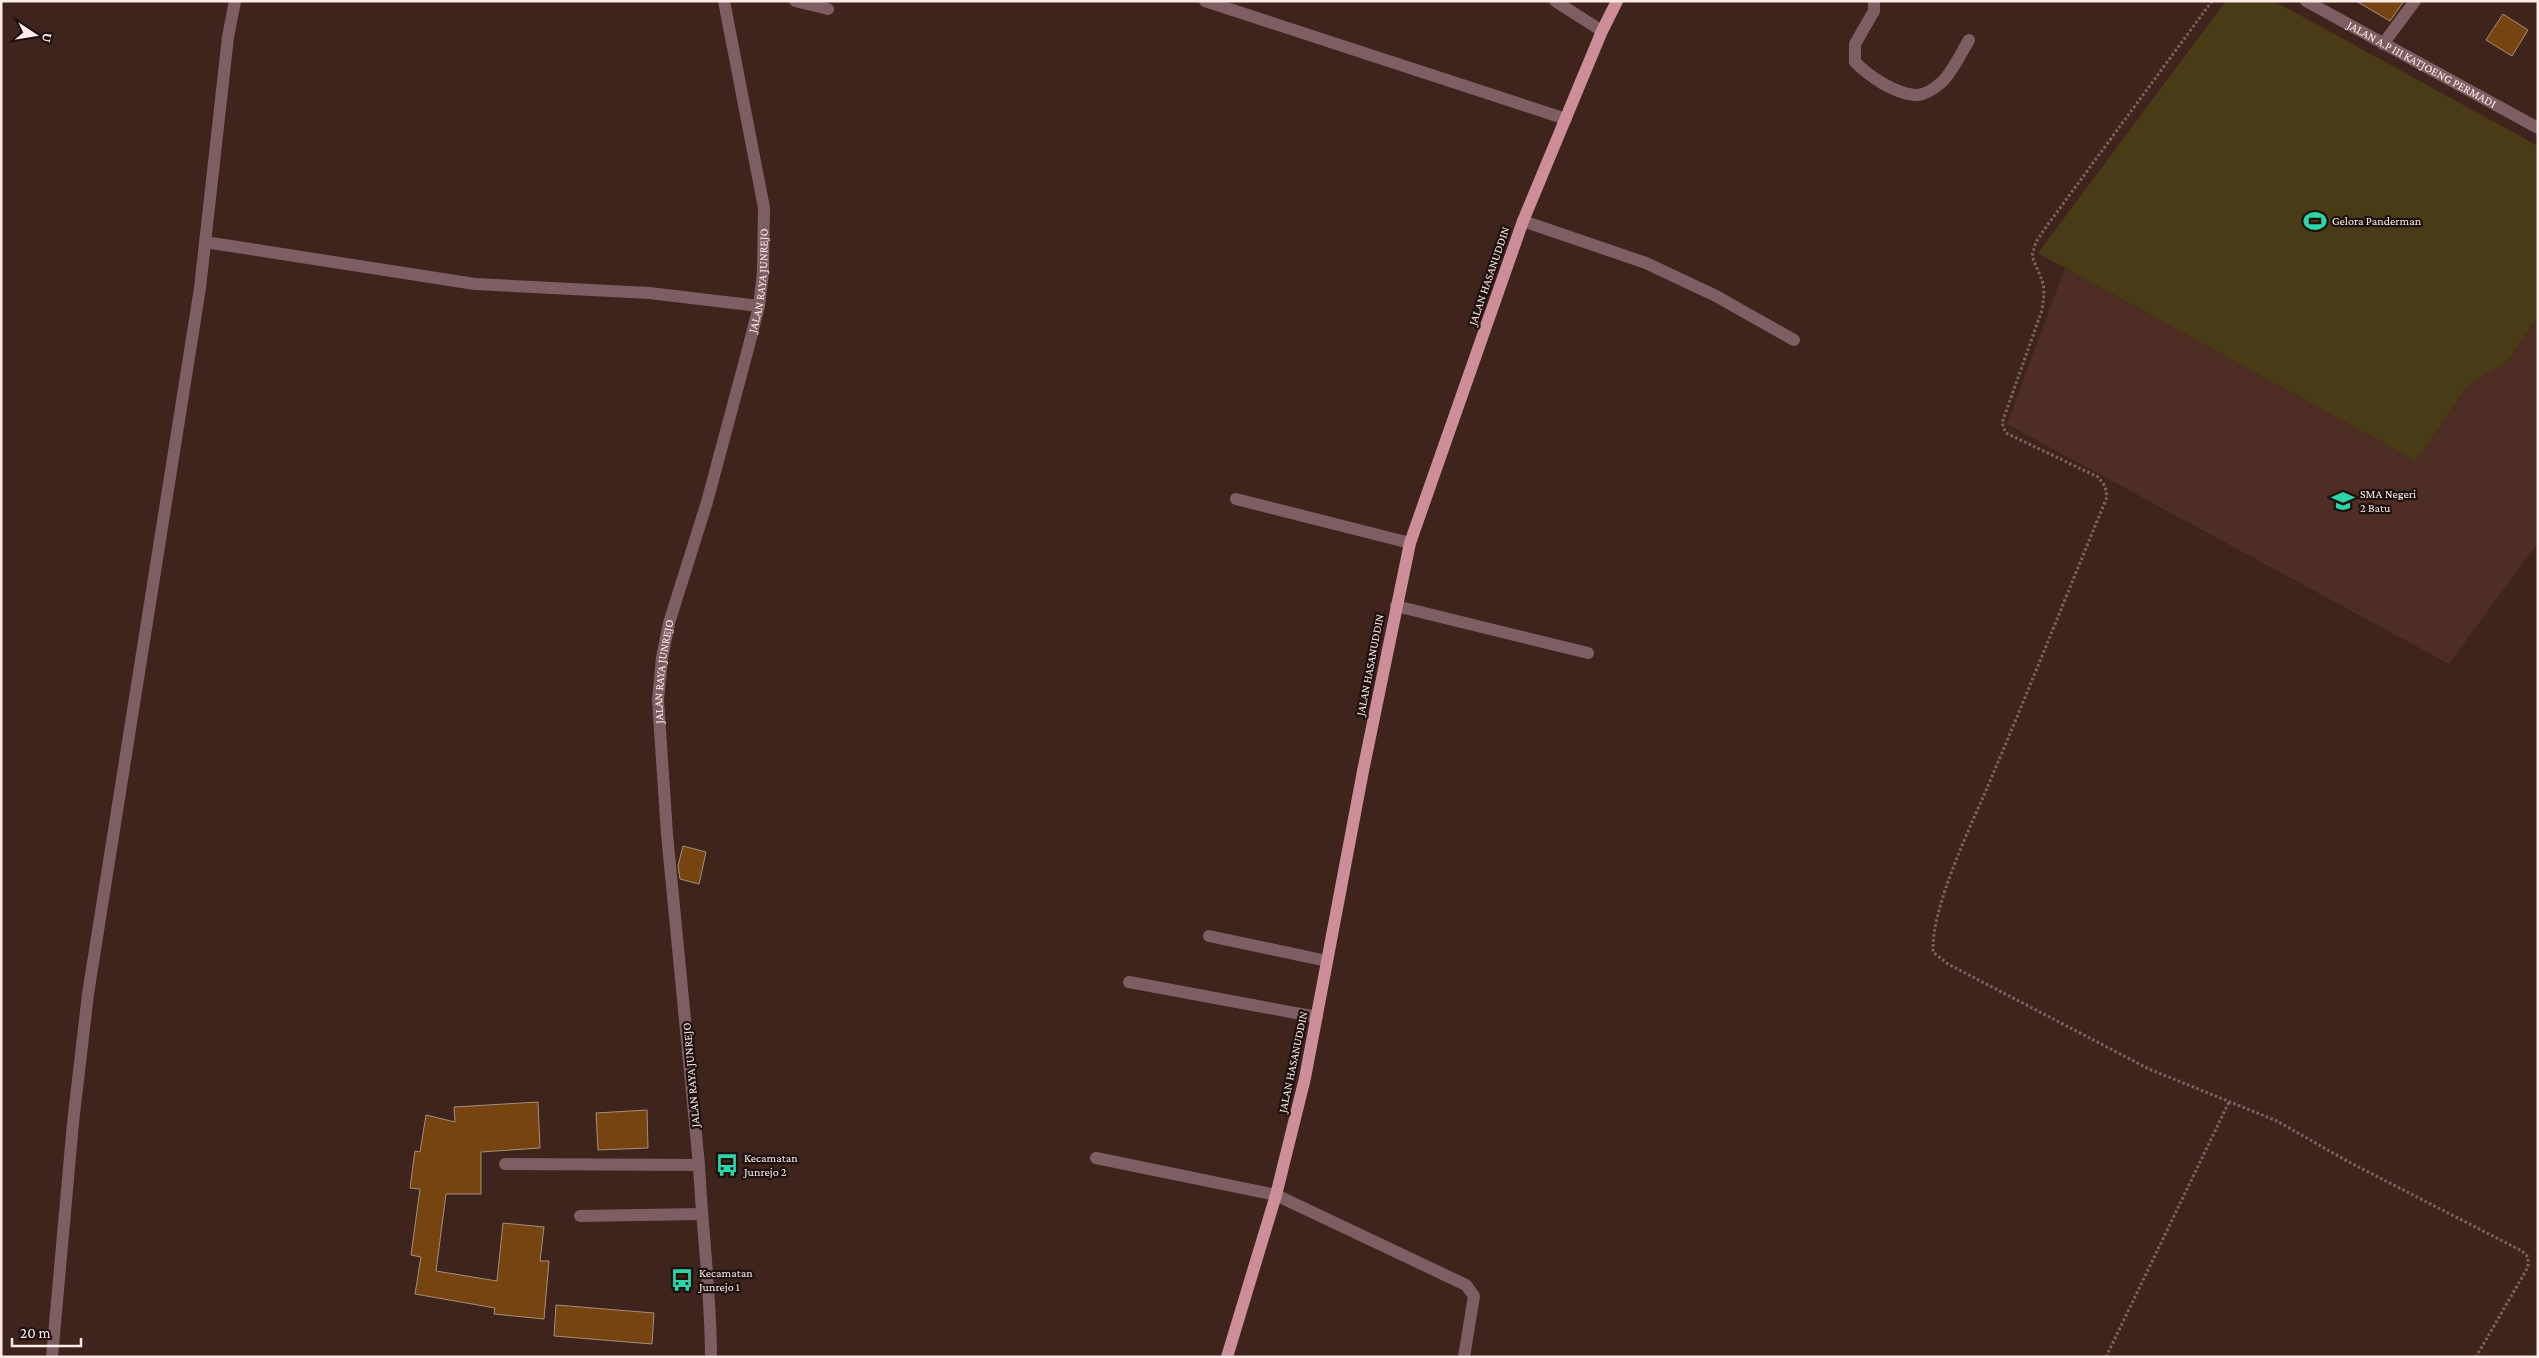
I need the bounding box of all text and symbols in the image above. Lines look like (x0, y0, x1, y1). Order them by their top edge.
north arrow (10, 10, 60, 60)
street label: JALAN A.P III KATJOENG PERMADI (2344, 18, 2499, 111)
text: U (39, 31, 57, 44)
sports icon: Gelora Panderman (2302, 208, 2328, 234)
place label: Gelora Panderman (2332, 214, 2422, 228)
street label: JALAN HASANUDDIN (1465, 225, 1513, 328)
street label: JALAN RAYA JUNREJO (745, 228, 771, 335)
place label: SMA Negeri 2 Batu (2360, 487, 2416, 515)
school or university icon: SMA Negeri 2 Batu (2330, 488, 2356, 514)
street label: JALAN HASANUDDIN (1353, 613, 1387, 718)
street label: JALAN RAYA JUNREJO (651, 618, 677, 725)
street label: JALAN HASANUDDIN (1275, 1010, 1311, 1115)
street label: JALAN RAYA JUNREJO (679, 1022, 703, 1129)
place label: Kecamatan Junrejo 2 (743, 1151, 798, 1179)
bus stop icon: Kecamatan Junrejo 2 (714, 1152, 740, 1178)
place label: Kecamatan Junrejo 1 (698, 1266, 753, 1294)
bus stop icon: Kecamatan Junrejo 1 (669, 1267, 695, 1293)
scale bar (12, 1316, 81, 1348)
text: 20 m (20, 1325, 51, 1341)

